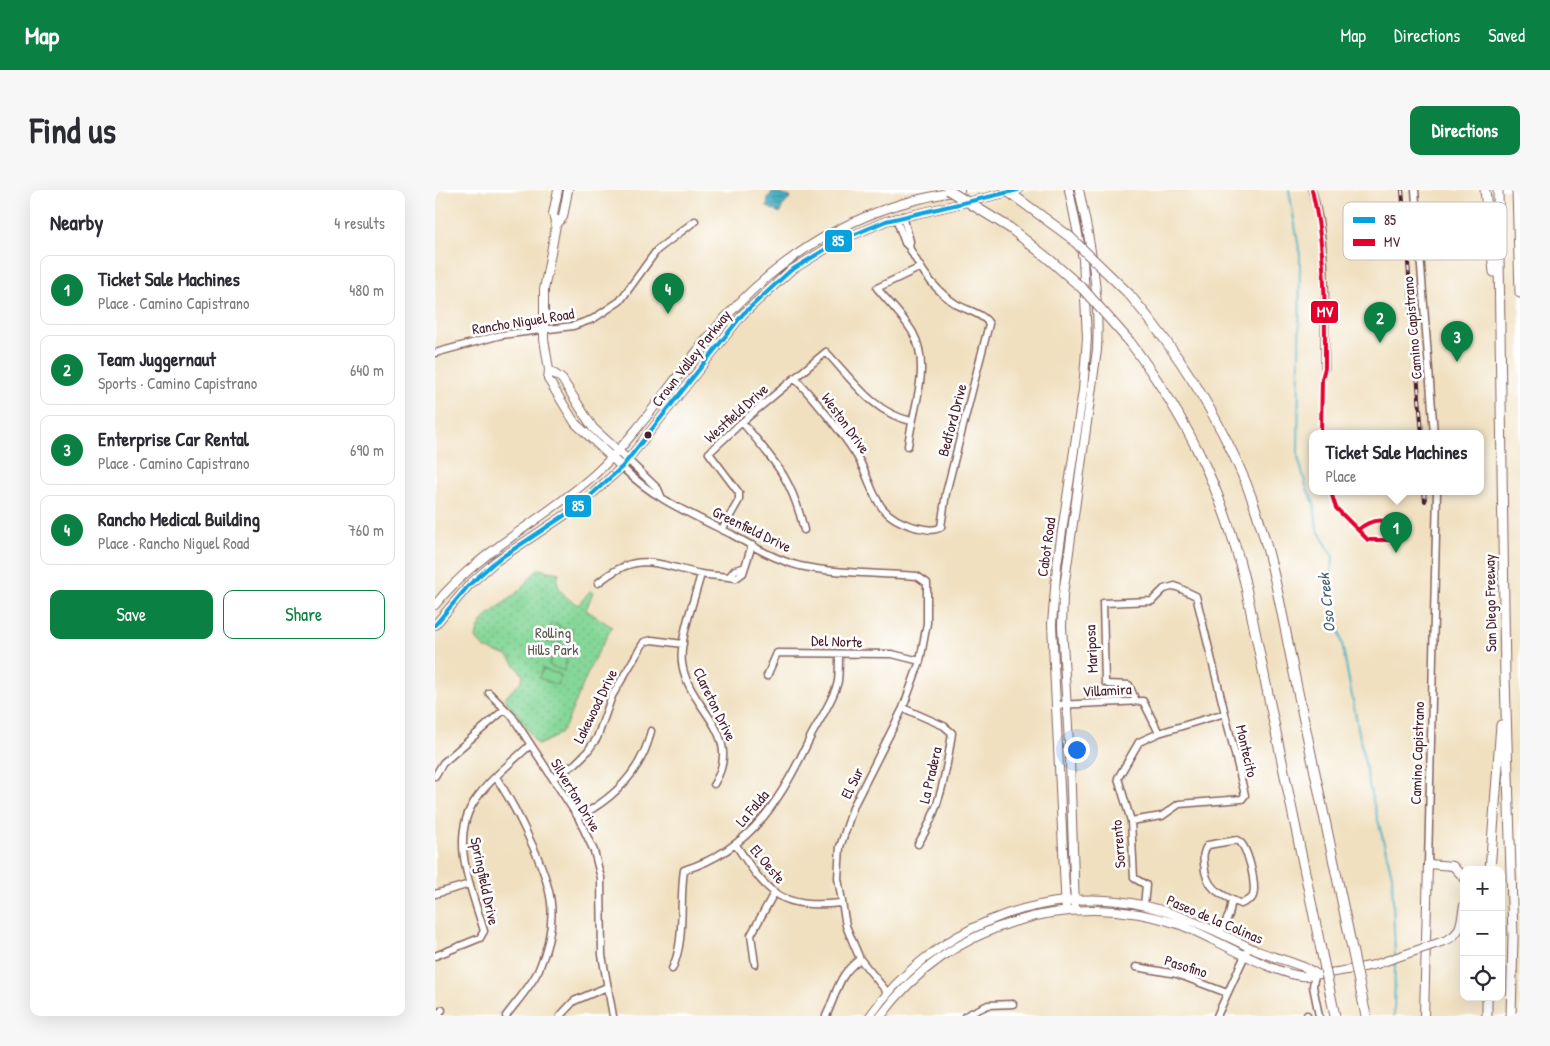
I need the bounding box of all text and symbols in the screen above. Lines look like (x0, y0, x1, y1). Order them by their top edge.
text: Map (25, 19, 59, 51)
text: Map (1341, 23, 1366, 48)
text: Directions (1394, 23, 1460, 48)
text: Saved (1488, 23, 1525, 48)
button: Directions (1410, 106, 1520, 155)
text: Find us (30, 107, 116, 154)
legend (1343, 202, 1507, 260)
text: Nearby (50, 208, 103, 237)
text: 85 (1384, 210, 1396, 229)
text: 4 results (334, 212, 385, 234)
line badge: 85 (824, 229, 853, 253)
text: 85 (832, 231, 844, 250)
text: MV (1384, 232, 1400, 251)
text: Ticket Sale Machines (98, 266, 240, 292)
pin: 4 (652, 273, 684, 314)
street label: Camino Capistrano (1397, 276, 1427, 380)
text: 1 (64, 279, 70, 301)
text: 480 m (349, 279, 384, 301)
text: Place · Camino Capistrano (98, 292, 249, 314)
line badge: MV (1310, 300, 1339, 324)
text: MV (1317, 302, 1334, 321)
pin: 2 (1364, 302, 1396, 343)
street label: Rancho Niguel Road (470, 303, 576, 339)
street label: Crown Valley Parkway (646, 305, 736, 411)
pin: 3 (1441, 321, 1473, 362)
text: Team Juggernaut (98, 346, 216, 372)
text: 2 (63, 359, 71, 381)
text: 640 m (350, 359, 384, 381)
text: Sports · Camino Capistrano (98, 372, 257, 394)
street label: Westfield Drive (699, 379, 773, 447)
street label: Bedford Drive (932, 381, 972, 459)
street label: Weston Drive (817, 388, 875, 458)
text: Enterprise Car Rental (98, 426, 249, 452)
unlabelled marker (643, 430, 653, 440)
popup (1309, 430, 1484, 495)
text: 3 (63, 439, 71, 461)
text: 690 m (350, 439, 384, 461)
text: Ticket Sale Machines (1326, 439, 1467, 465)
text: Place · Camino Capistrano (98, 452, 249, 474)
text: Place (1326, 465, 1356, 487)
line badge: 85 (564, 494, 592, 518)
text: 85 (572, 496, 584, 515)
street label: Greenfield Drive (709, 501, 795, 557)
text: Rancho Medical Building (98, 506, 260, 532)
pin: 1 (1380, 512, 1412, 553)
street label: Cabot Road (1031, 516, 1061, 578)
text: 4 (64, 519, 70, 541)
text: 760 m (348, 519, 384, 541)
text: Place · Rancho Niguel Road (98, 532, 249, 554)
street label: San Diego Freeway (1479, 554, 1501, 652)
water label: Oso Creek (1312, 571, 1340, 634)
button: Save (50, 590, 213, 639)
button: Share (223, 590, 385, 639)
park label: Rolling Hills Park (527, 622, 579, 660)
street label: Mariposa (1079, 624, 1103, 674)
street label: Del Norte (811, 630, 863, 652)
street label: Clareton Drive (688, 664, 742, 744)
street label: Lakewood Drive (568, 665, 622, 747)
street label: Villamira (1082, 678, 1132, 702)
street label: Camino Capistrano (1405, 701, 1429, 805)
street label: Montecito (1231, 723, 1263, 779)
your location (1064, 737, 1090, 763)
street label: La Pradera (913, 745, 947, 805)
street label: Silverton Drive (546, 755, 606, 835)
street label: El Sur (835, 763, 869, 802)
street label: La Falda (730, 785, 774, 831)
street label: Sorrento (1105, 819, 1131, 869)
street label: Springfield Drive (465, 835, 505, 927)
street label: El Oeste (745, 840, 791, 888)
map controls (1460, 866, 1505, 1001)
button: + (1460, 866, 1505, 911)
street label: Paseo de la Colinas (1163, 889, 1267, 949)
button: − (1460, 911, 1505, 956)
street label: Pasofino (1162, 950, 1210, 982)
button: locate (1460, 956, 1505, 1001)

